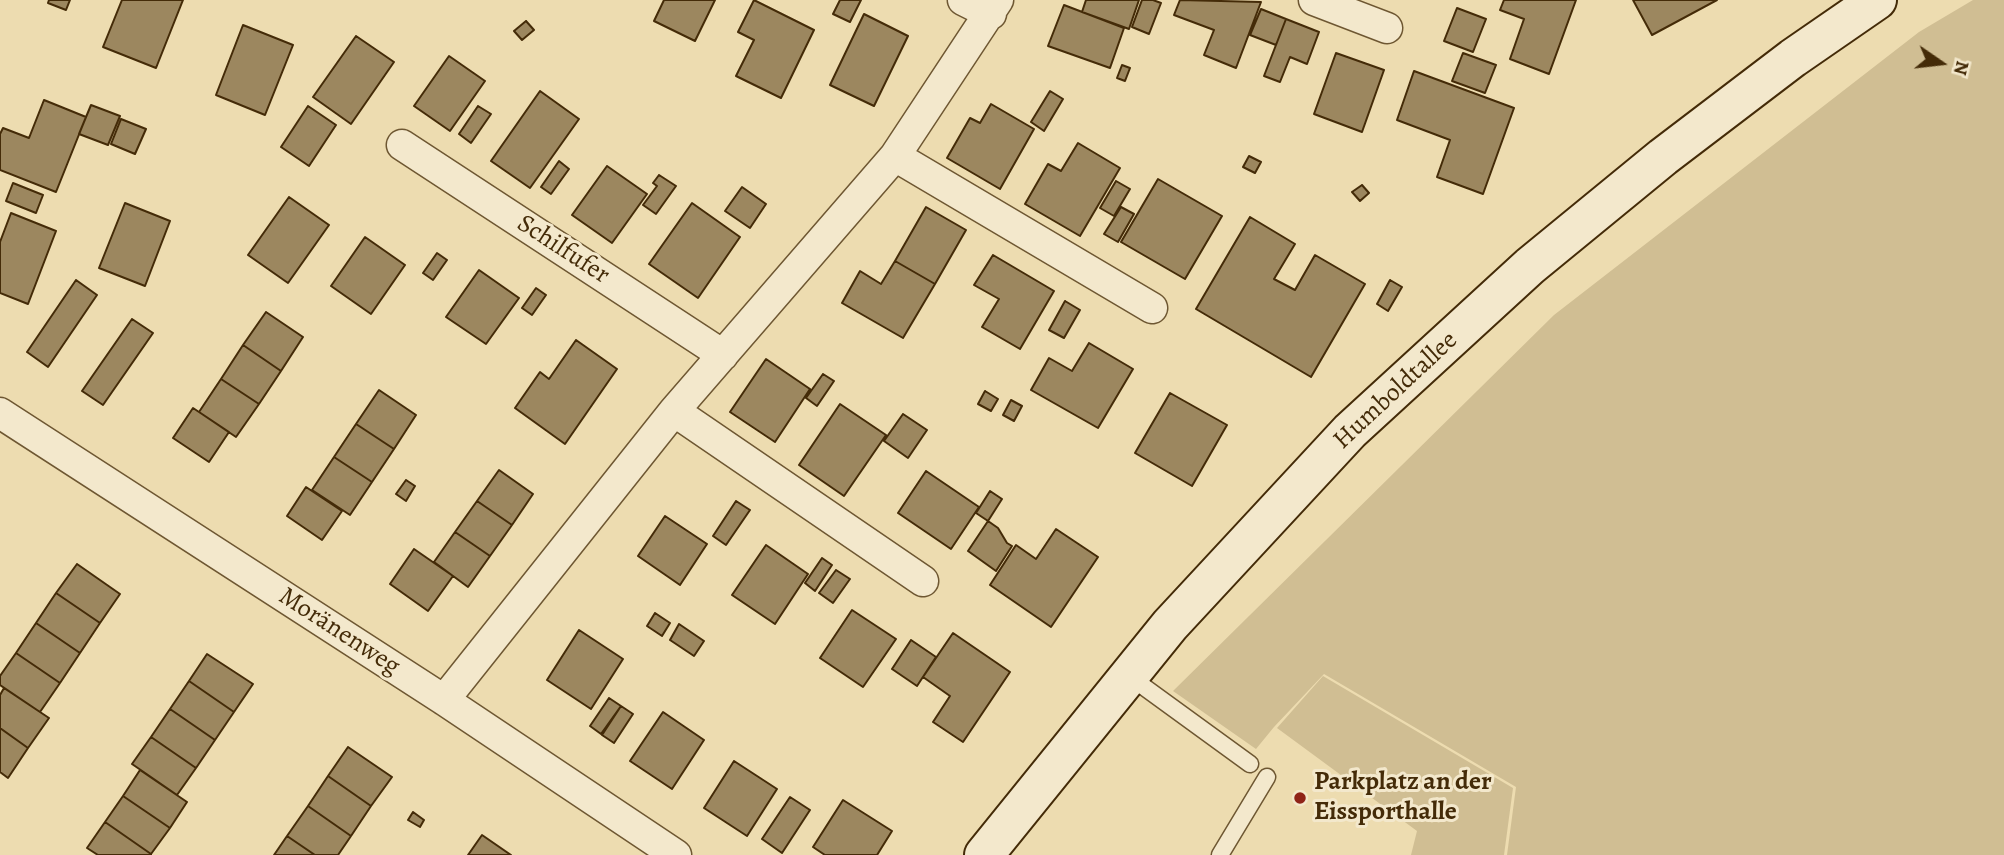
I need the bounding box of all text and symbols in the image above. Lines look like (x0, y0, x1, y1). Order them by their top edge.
north arrow (1906, 28, 1976, 98)
text: N (1947, 58, 1976, 78)
street label: Schilfufer (511, 209, 615, 291)
street label: Humboldtallee (1327, 326, 1465, 456)
street label: Moränenweg (273, 581, 405, 683)
place label: Parkplatz an der Eissporthalle (1314, 767, 1492, 828)
marker: Parkplatz an der Eissporthalle (1292, 790, 1308, 806)

